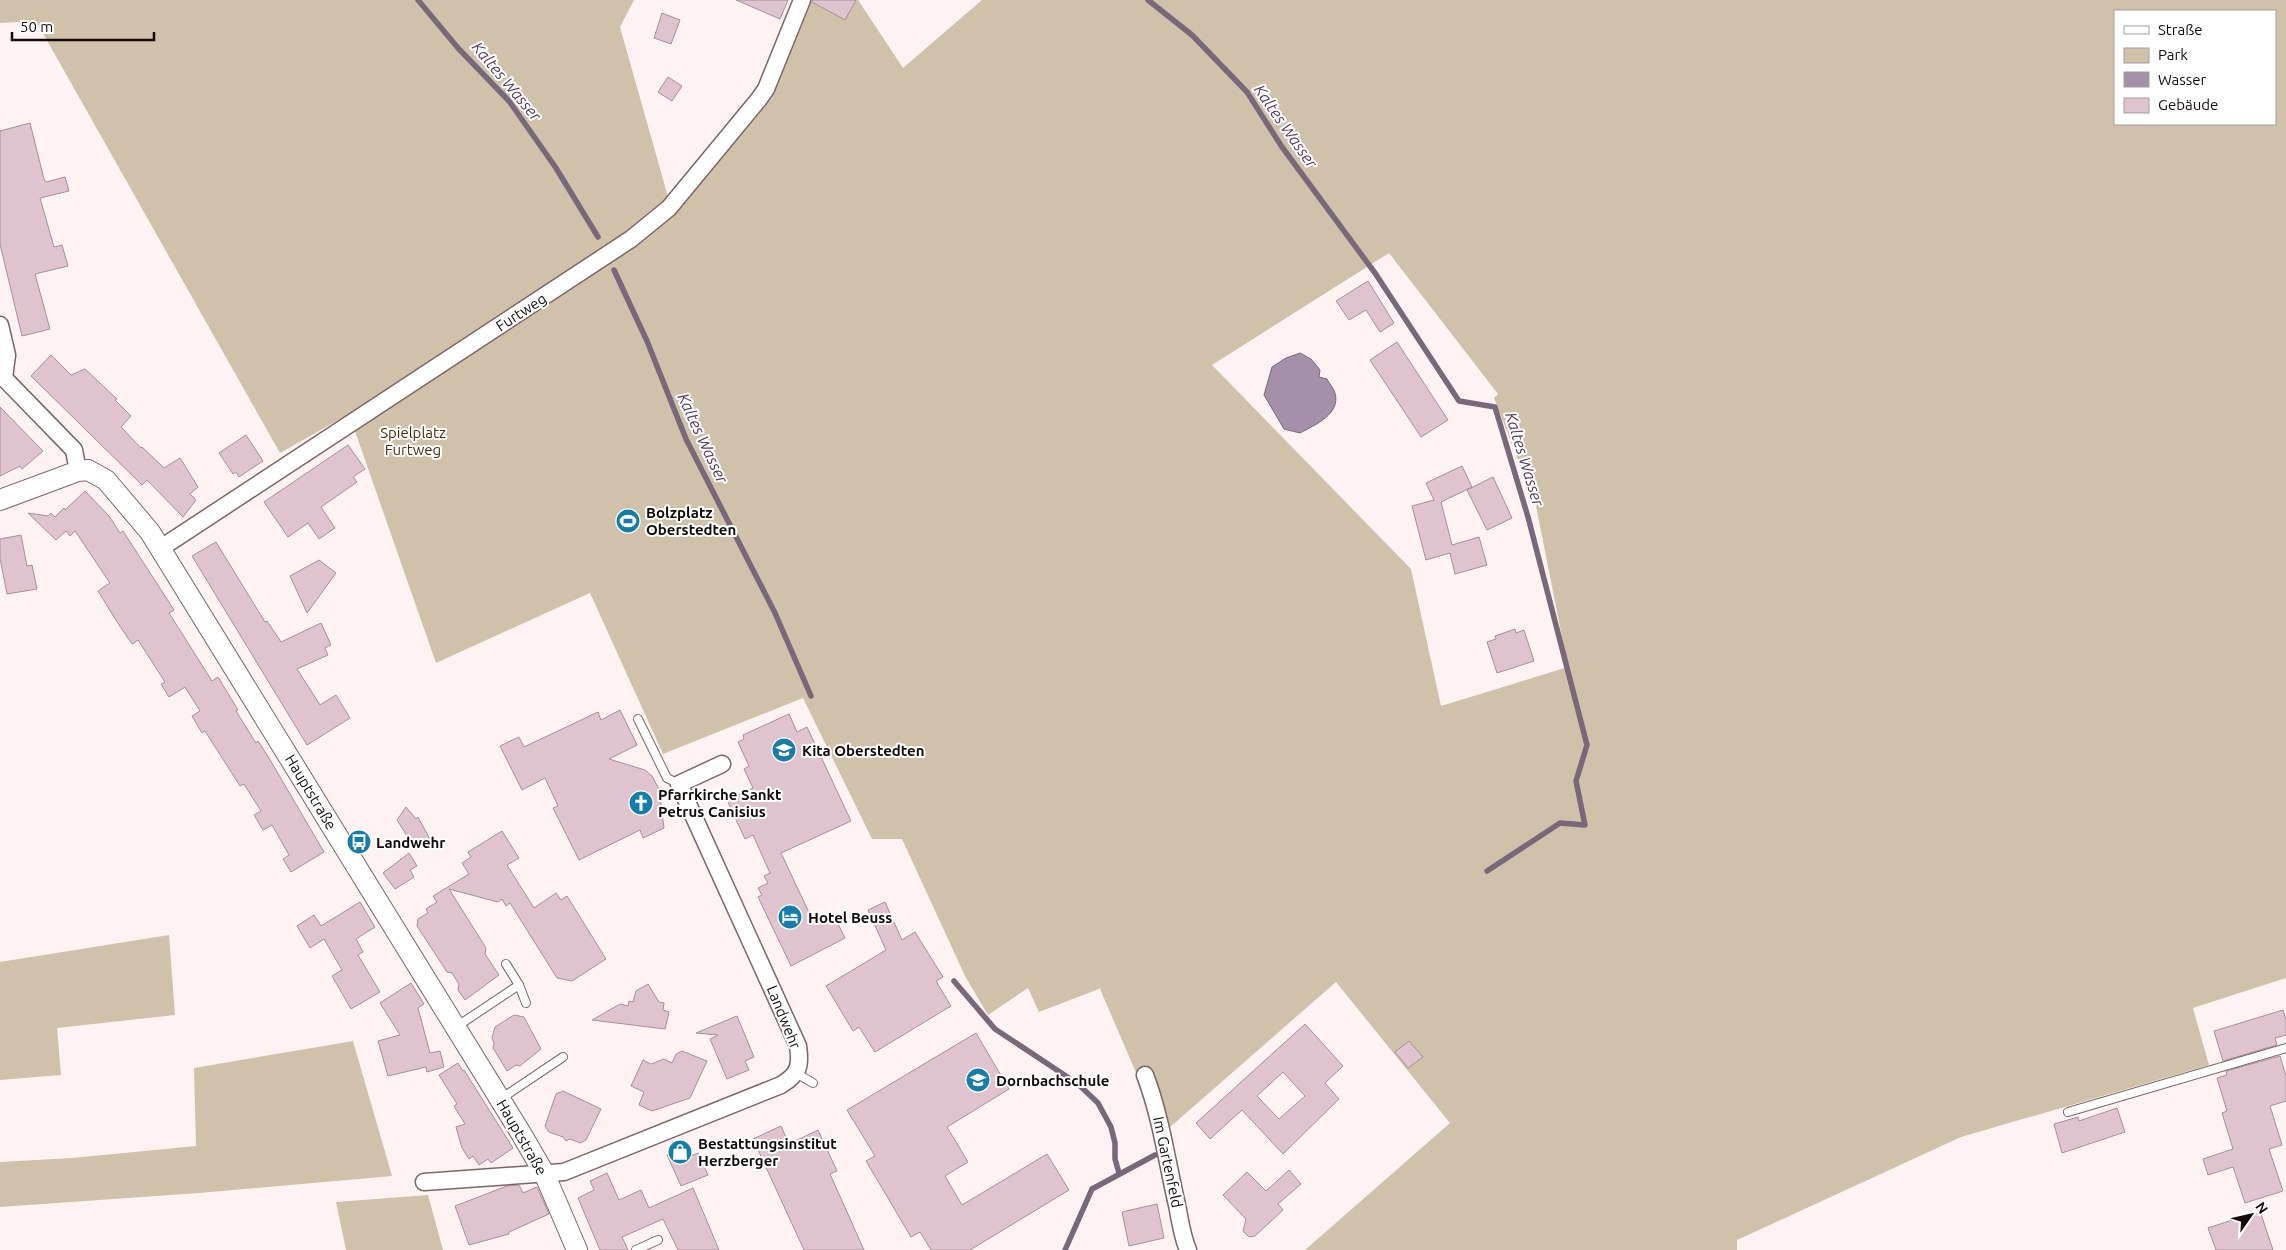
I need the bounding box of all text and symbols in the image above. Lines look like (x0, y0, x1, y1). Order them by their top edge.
scale bar (12, 10, 155, 42)
legend (2114, 10, 2276, 125)
text: 50 m (20, 18, 53, 35)
text: Straße (2158, 21, 2202, 38)
water label: Kaltes Wasser (469, 38, 546, 125)
text: Park (2158, 46, 2188, 63)
text: Wasser (2158, 71, 2207, 88)
water label: Kaltes Wasser (1251, 81, 1322, 172)
text: Gebäude (2158, 96, 2218, 113)
street label: Furtweg (493, 290, 549, 334)
water label: Kaltes Wasser (674, 390, 732, 487)
water label: Kaltes Wasser (1502, 410, 1548, 509)
park label: Spielplatz Furtweg (380, 424, 446, 458)
place label: Bolzplatz Oberstedten (646, 504, 736, 538)
sports icon: Bolzplatz Oberstedten (615, 508, 641, 534)
school or university icon: Kita Oberstedten (771, 737, 797, 763)
place label: Kita Oberstedten (802, 742, 924, 759)
street label: Hauptstraße (282, 751, 340, 833)
place label: Pfarrkirche Sankt Petrus Canisius (658, 786, 782, 820)
church icon: Pfarrkirche Sankt Petrus Canisius (628, 790, 654, 816)
bus stop icon: Landwehr (346, 829, 372, 855)
place label: Landwehr (376, 834, 446, 851)
hotel icon: Hotel Beuss (777, 904, 803, 930)
place label: Hotel Beuss (808, 909, 892, 926)
street label: Landwehr (764, 983, 805, 1051)
school or university icon: Dornbachschule (965, 1067, 991, 1093)
place label: Dornbachschule (996, 1072, 1109, 1089)
street label: Hauptstraße (494, 1096, 550, 1178)
street label: Im Gartenfeld (1150, 1115, 1186, 1209)
place label: Bestattungsinstitut Herzberger (698, 1135, 837, 1169)
shop icon: Bestattungsinstitut Herzberger (667, 1139, 693, 1165)
north arrow (2226, 1190, 2276, 1240)
text: N (2252, 1199, 2271, 1217)

